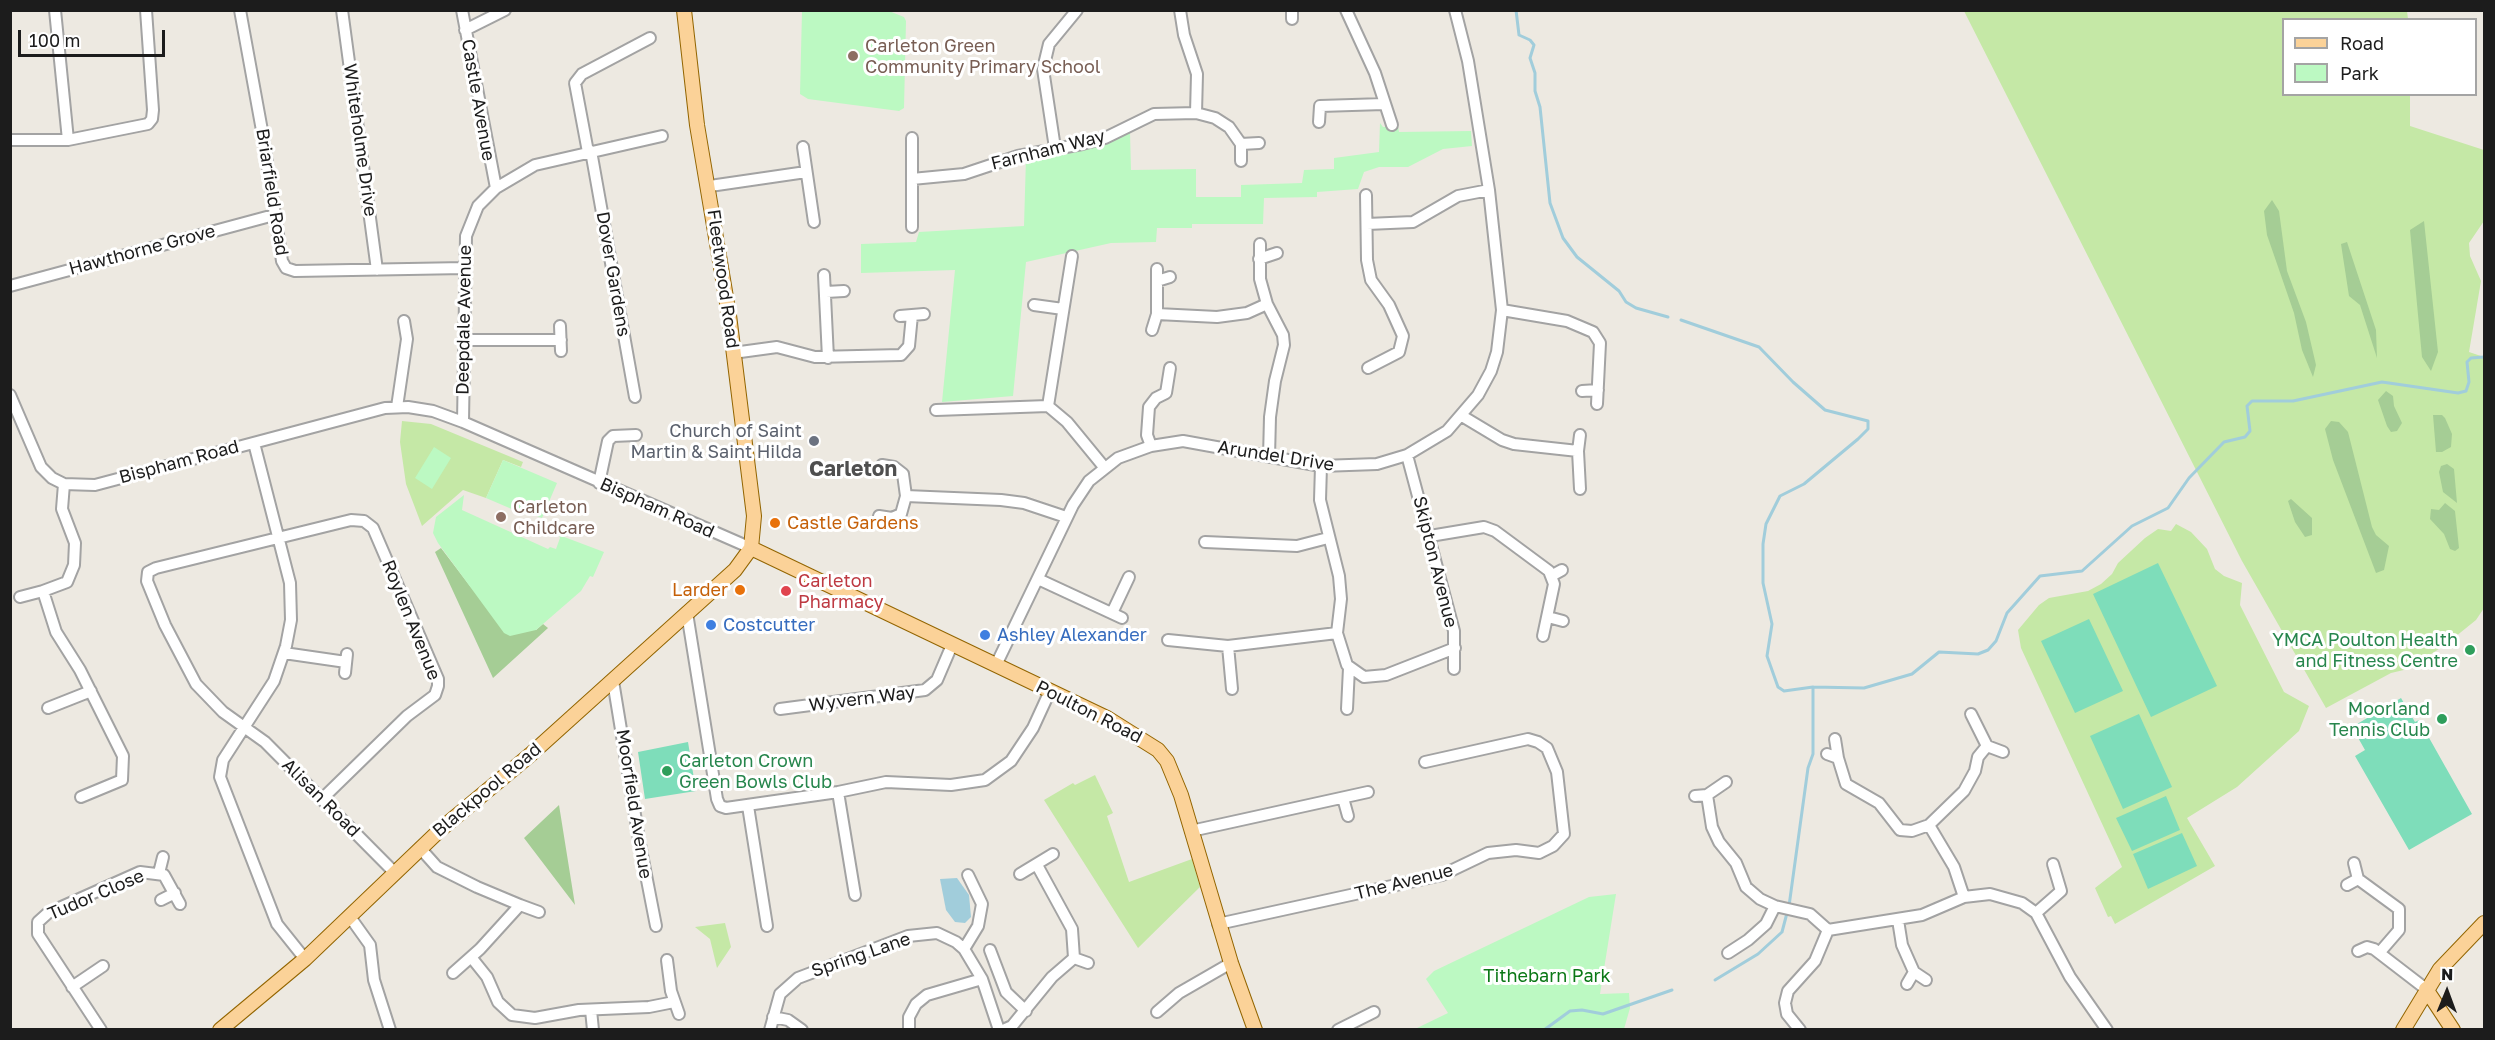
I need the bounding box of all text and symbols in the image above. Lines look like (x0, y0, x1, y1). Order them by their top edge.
scale bar (21, 18, 168, 56)
legend (2282, 18, 2477, 96)
text: 100 m (29, 29, 80, 51)
text: Road (2340, 32, 2384, 54)
place label: Carleton Green Community Primary School (865, 35, 1100, 78)
street label: Castle Avenue (457, 37, 499, 163)
marker: Carleton Green Community Primary School (846, 49, 860, 63)
street label: Whiteholme Drive (339, 62, 381, 218)
text: Park (2340, 62, 2379, 84)
street label: Farnham Way (989, 125, 1107, 175)
street label: Briarfield Road (251, 127, 293, 257)
street label: Fleetwood Road (703, 208, 743, 350)
street label: Dover Gardens (591, 210, 635, 338)
street label: Hawthorne Grove (66, 220, 218, 280)
street label: Deepdale Avenue (452, 245, 476, 395)
place label: Church of Saint Martin & Saint Hilda (630, 420, 802, 462)
marker: Church of Saint Martin & Saint Hilda (807, 434, 821, 448)
street label: Bispham Road (117, 436, 241, 488)
street label: Arundel Drive (1216, 436, 1336, 476)
district label: Carleton (809, 456, 897, 482)
street label: Bispham Road (596, 473, 718, 543)
street label: Skipton Avenue (1408, 494, 1462, 630)
place label: Carleton Childcare (513, 496, 595, 538)
marker: Carleton Childcare (494, 510, 508, 524)
place label: Castle Gardens (787, 512, 918, 534)
marker: Castle Gardens (768, 516, 782, 530)
street label: Roylen Avenue (377, 557, 445, 683)
place label: Carleton Pharmacy (798, 570, 884, 612)
place label: Larder (672, 579, 728, 601)
marker: Larder (733, 583, 747, 597)
marker: Carleton Pharmacy (779, 584, 793, 598)
place label: Costcutter (723, 614, 815, 636)
marker: Costcutter (704, 618, 718, 632)
place label: Ashley Alexander (997, 624, 1147, 646)
marker: Ashley Alexander (978, 628, 992, 642)
place label: YMCA Poulton Health and Fitness Centre (2272, 629, 2458, 672)
marker: YMCA Poulton Health and Fitness Centre (2463, 643, 2477, 657)
street label: Poulton Road (1032, 676, 1146, 748)
street label: Wyvern Way (808, 682, 916, 716)
place label: Moorland Tennis Club (2329, 698, 2430, 740)
marker: Moorland Tennis Club (2435, 712, 2449, 726)
street label: Moorfield Avenue (612, 728, 656, 880)
street label: Blackpool Road (428, 738, 546, 842)
place label: Carleton Crown Green Bowls Club (679, 750, 832, 792)
street label: Alisan Road (277, 754, 365, 842)
marker: Carleton Crown Green Bowls Club (660, 764, 674, 778)
street label: The Avenue (1353, 859, 1455, 905)
street label: Tudor Close (45, 865, 147, 925)
street label: Spring Lane (809, 928, 913, 982)
north arrow (2417, 962, 2477, 1022)
text: N (2441, 964, 2454, 984)
park label: Tithebarn Park (1483, 965, 1611, 987)

